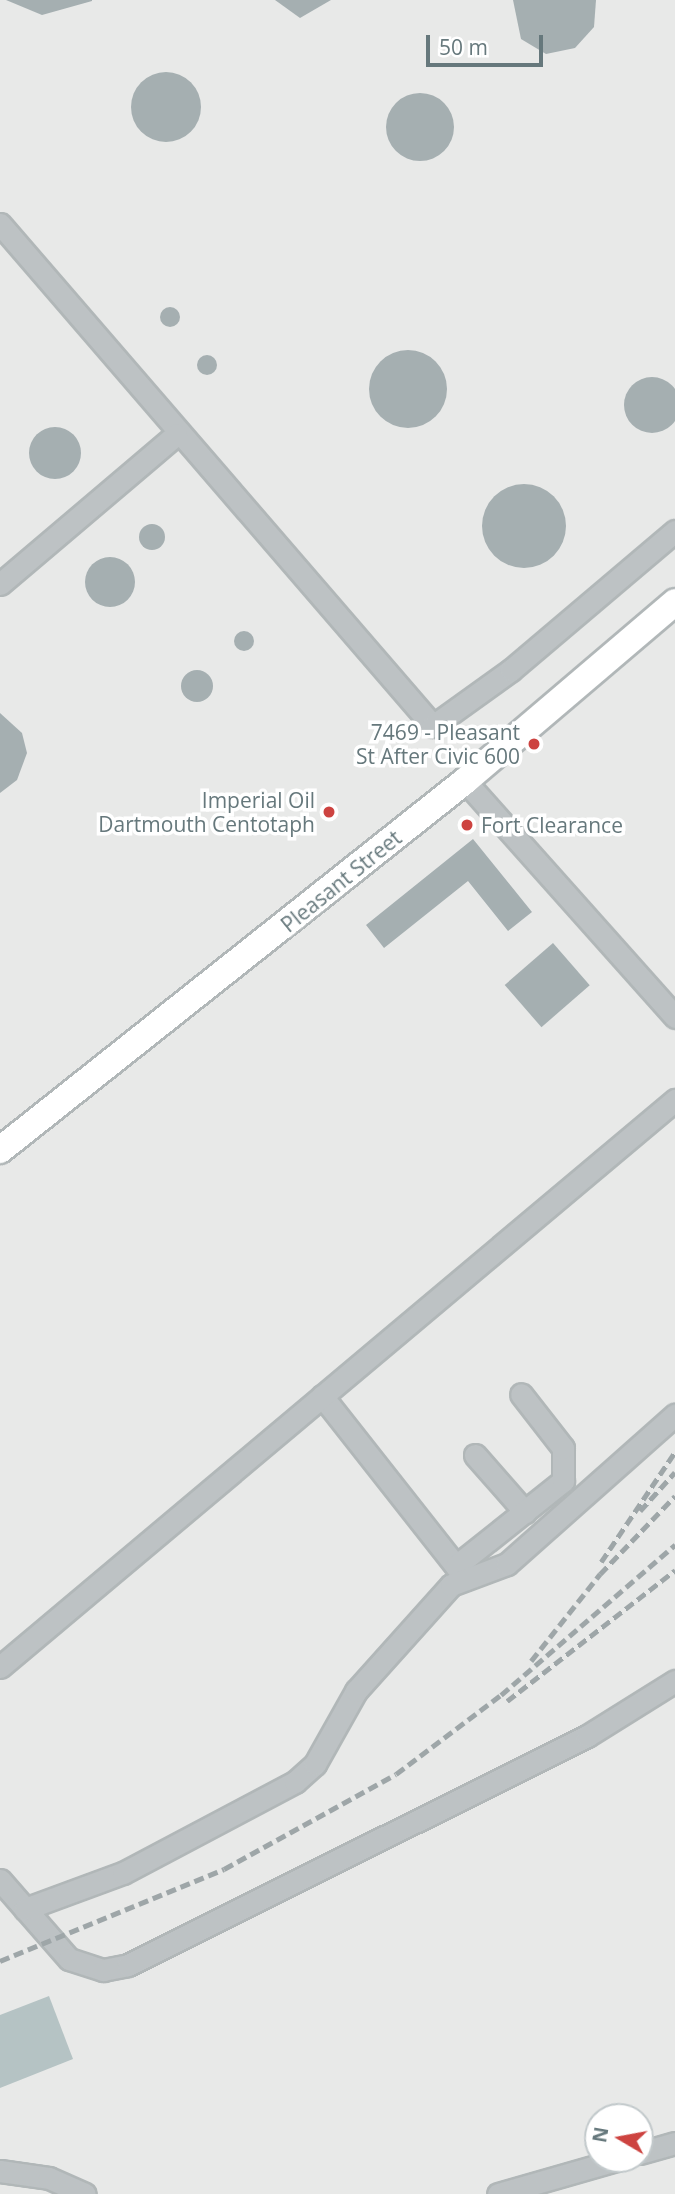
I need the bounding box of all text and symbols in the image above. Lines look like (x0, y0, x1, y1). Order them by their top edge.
scale bar (430, 21, 547, 65)
text: 50 m (439, 33, 488, 61)
place label: 7469 - Pleasant St After Civic 600 (356, 719, 520, 769)
marker: 7469 - Pleasant St After Civic 600 (526, 736, 542, 752)
place label: Imperial Oil Dartmouth Centotaph (98, 787, 315, 837)
marker: Imperial Oil Dartmouth Centotaph (321, 804, 337, 820)
place label: Fort Clearance (481, 812, 623, 838)
marker: Fort Clearance (459, 817, 475, 833)
street label: Pleasant Street (276, 825, 406, 937)
north arrow (584, 2103, 654, 2173)
text: N (586, 2125, 614, 2145)

